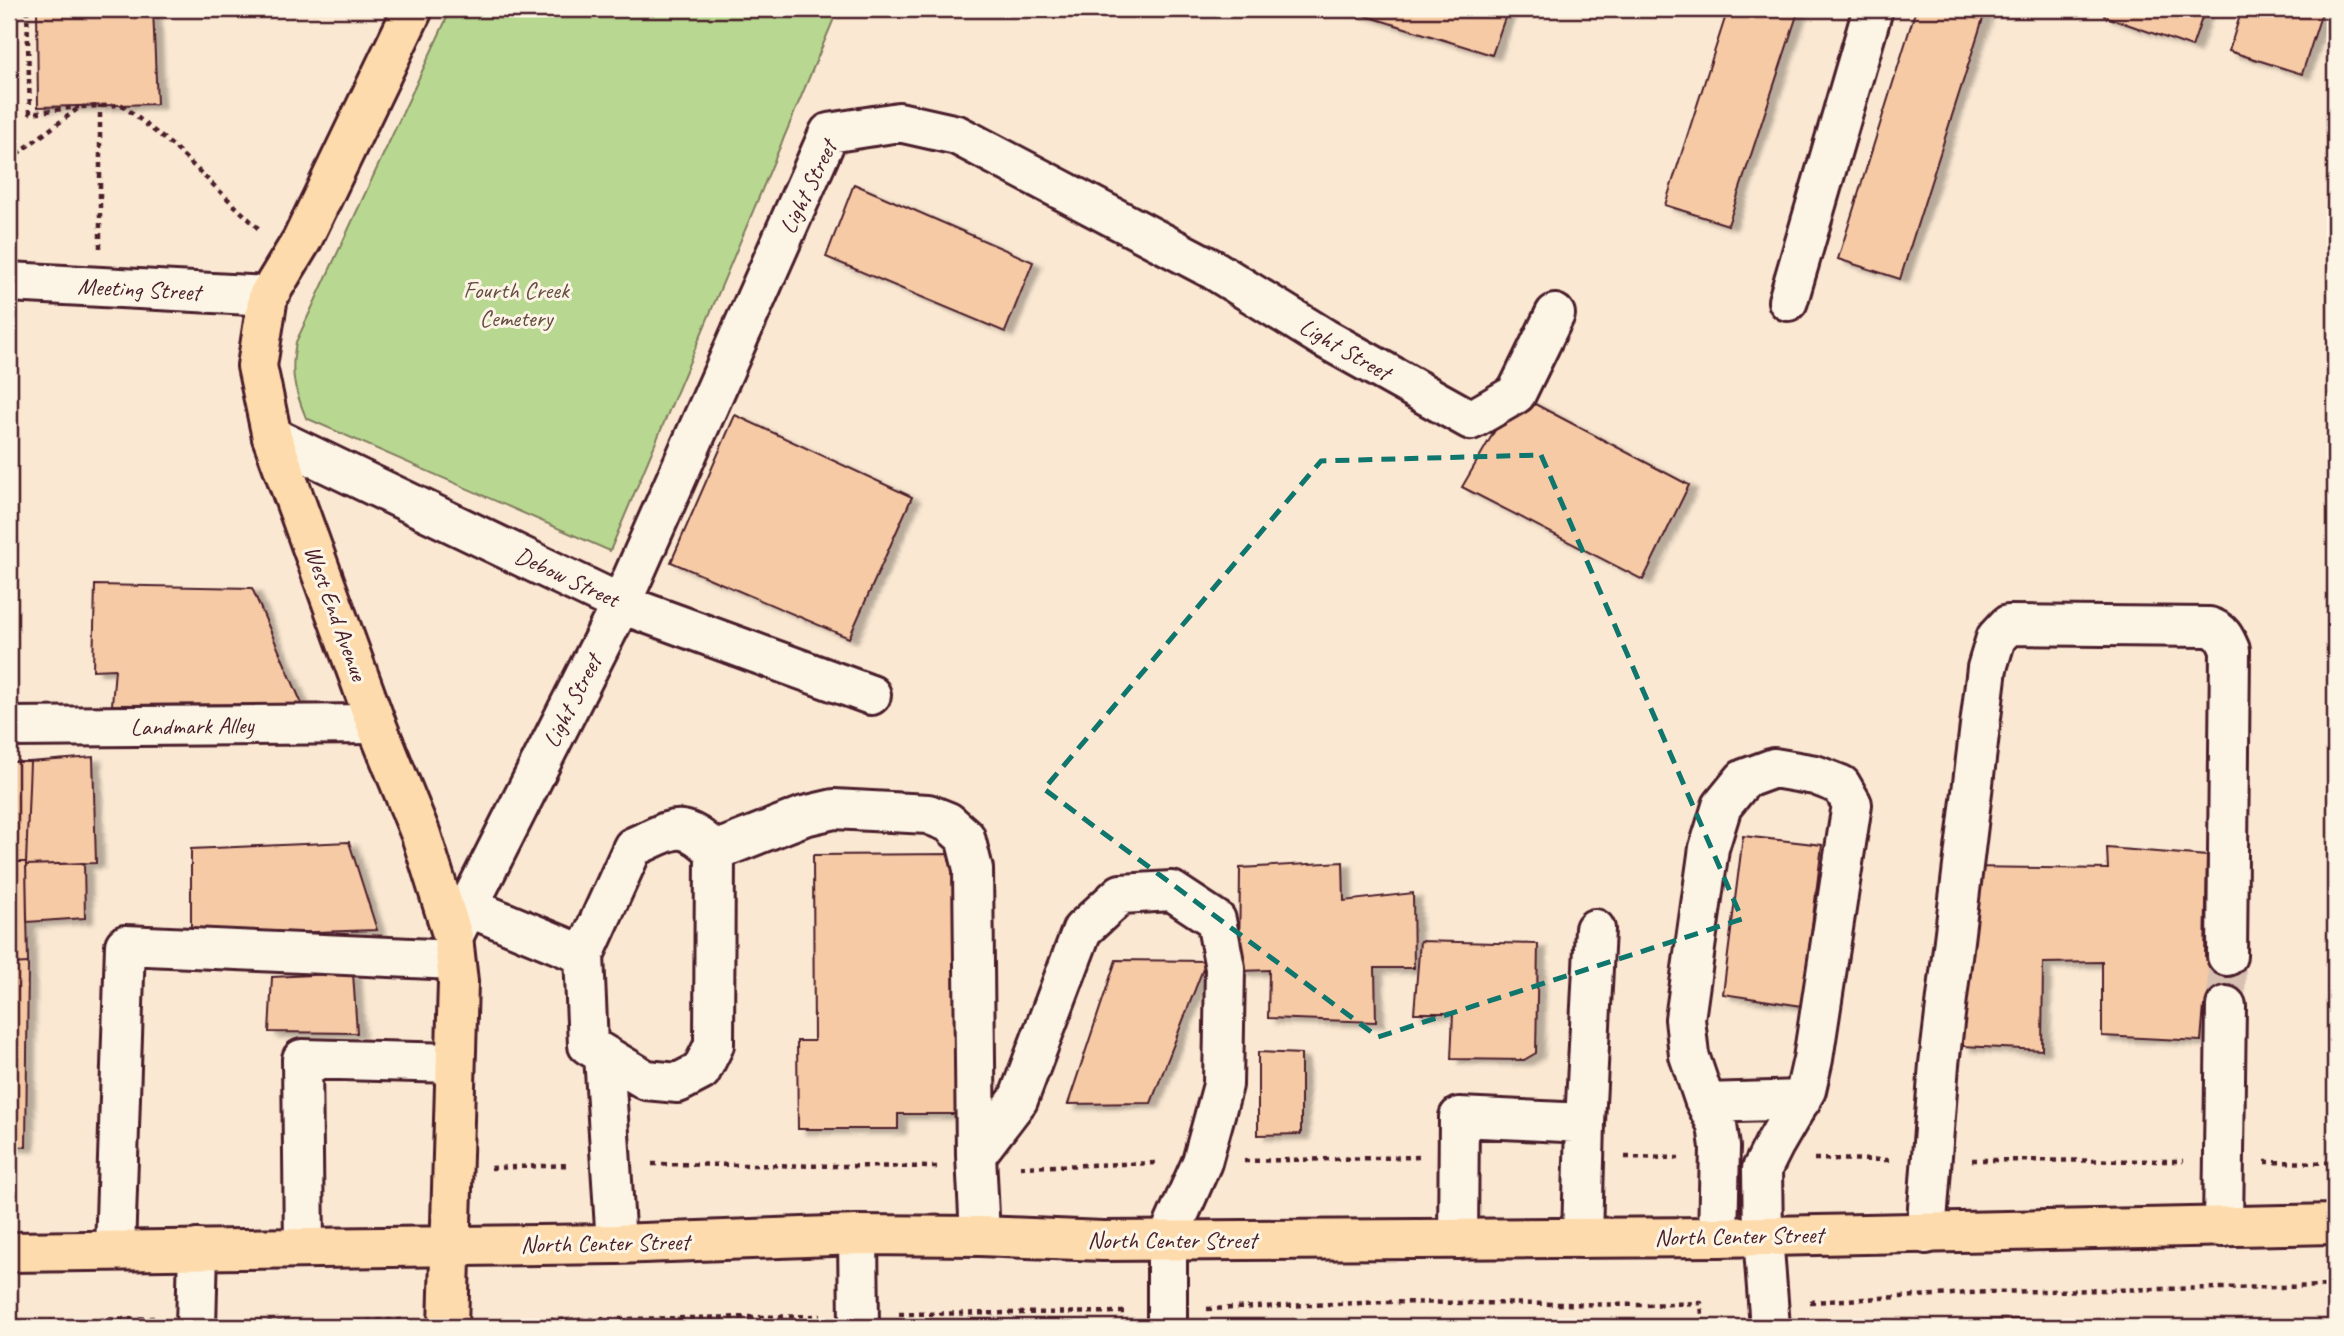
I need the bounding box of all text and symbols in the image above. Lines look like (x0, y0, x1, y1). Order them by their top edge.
street label: Light Street (773, 133, 845, 238)
street label: Meeting Street (77, 271, 204, 307)
park label: Fourth Creek Cemetery (463, 275, 571, 333)
street label: Light Street (1294, 311, 1398, 388)
street label: Debow Street (510, 540, 625, 615)
street label: West End Avenue (298, 541, 375, 687)
street label: Light Street (536, 647, 609, 752)
street label: Landmark Alley (130, 710, 256, 742)
street label: North Center Street (1654, 1219, 1827, 1252)
street label: North Center Street (1088, 1225, 1259, 1255)
street label: North Center Street (520, 1226, 693, 1259)

